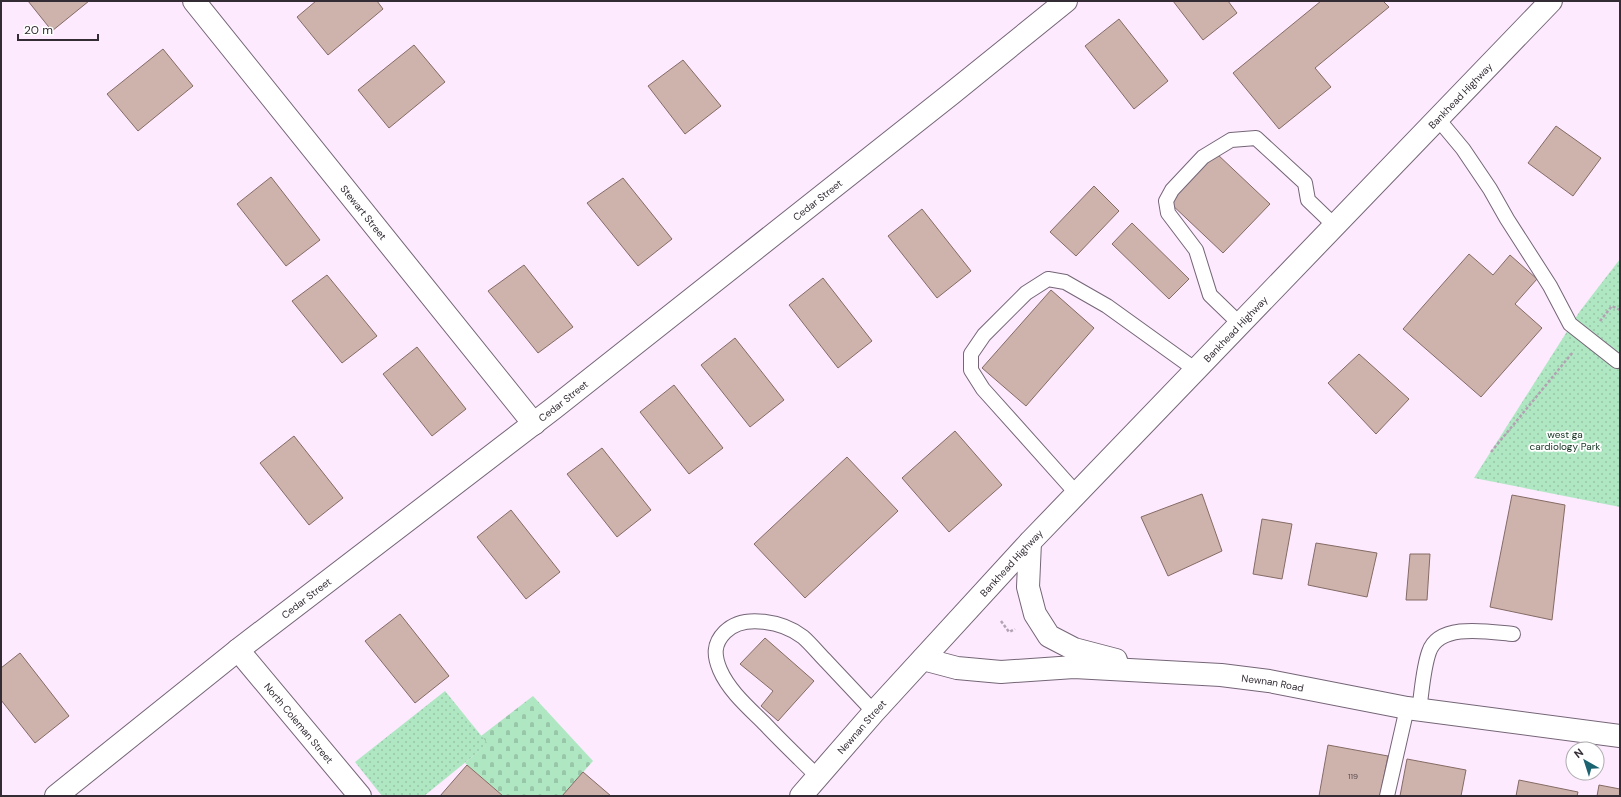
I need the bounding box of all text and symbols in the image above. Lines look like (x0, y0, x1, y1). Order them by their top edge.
scale bar (18, 16, 98, 42)
text: 20 m (24, 22, 53, 38)
street label: Bankhead Highway (1426, 60, 1496, 132)
street label: Cedar Street (790, 177, 845, 224)
street label: Stewart Street (337, 182, 389, 243)
street label: Bankhead Highway (1201, 293, 1271, 365)
street label: Cedar Street (536, 378, 591, 425)
park label: west ga cardiology Park (1530, 428, 1600, 453)
street label: Bankhead Highway (977, 526, 1046, 599)
street label: Cedar Street (279, 575, 334, 622)
street label: Newnan Road (1241, 672, 1305, 695)
street label: North Coleman Street (261, 680, 336, 766)
street label: Newnan Street (835, 697, 889, 757)
north arrow (1565, 741, 1605, 781)
text: N (1571, 745, 1586, 761)
house number: 119 (1348, 771, 1358, 781)

